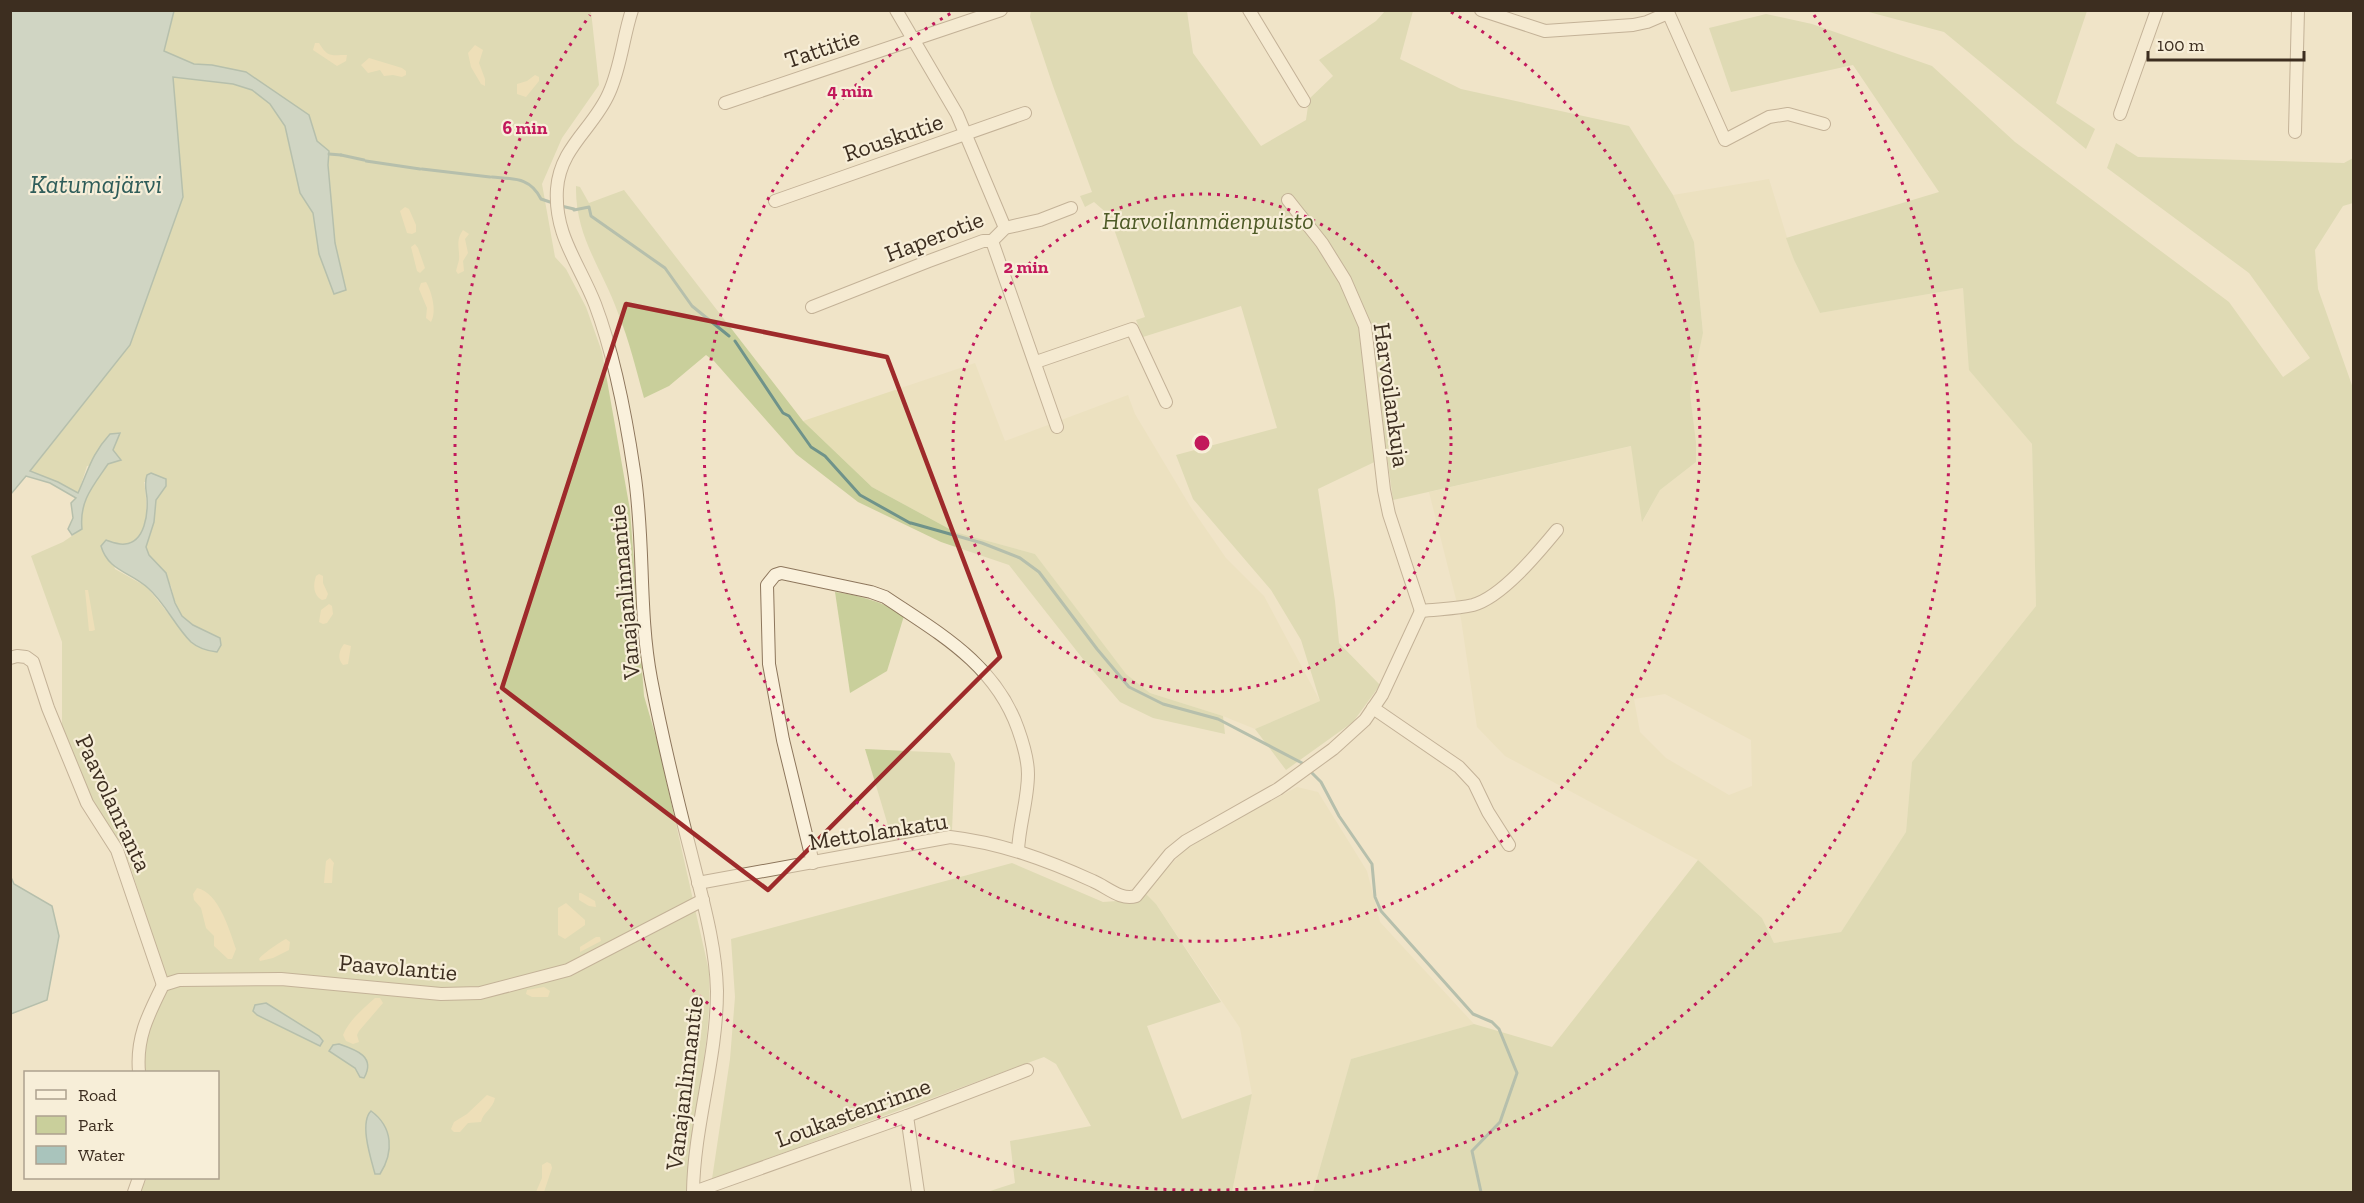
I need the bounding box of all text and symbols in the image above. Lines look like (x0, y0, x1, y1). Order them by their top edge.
street label: Tattitie (781, 22, 863, 74)
scale bar (2148, 24, 2304, 62)
text: 100 m (2157, 34, 2205, 56)
text: 4 min (827, 80, 873, 102)
street label: Rouskutie (839, 106, 947, 168)
text: 6 min (503, 117, 548, 139)
water label: Katumajärvi (30, 168, 162, 200)
street label: Haperotie (881, 204, 987, 268)
park label: Harvoilanmäenpuisto (1102, 206, 1314, 235)
text: 2 min (1004, 256, 1049, 278)
street label: Harvoilankuja (1368, 321, 1417, 470)
centre of rings (1192, 433, 1212, 453)
street label: Vanajanlinnantie (602, 503, 646, 682)
street label: Paavolanranta (70, 730, 159, 877)
street label: Mettolankatu (807, 806, 950, 856)
street label: Paavolantie (337, 947, 459, 987)
street label: Vanajanlinnantie (659, 994, 709, 1173)
legend (24, 1071, 219, 1179)
street label: Loukastenrinne (771, 1071, 935, 1153)
text: Road (78, 1084, 117, 1106)
text: Park (78, 1114, 114, 1136)
text: Water (78, 1144, 125, 1166)

